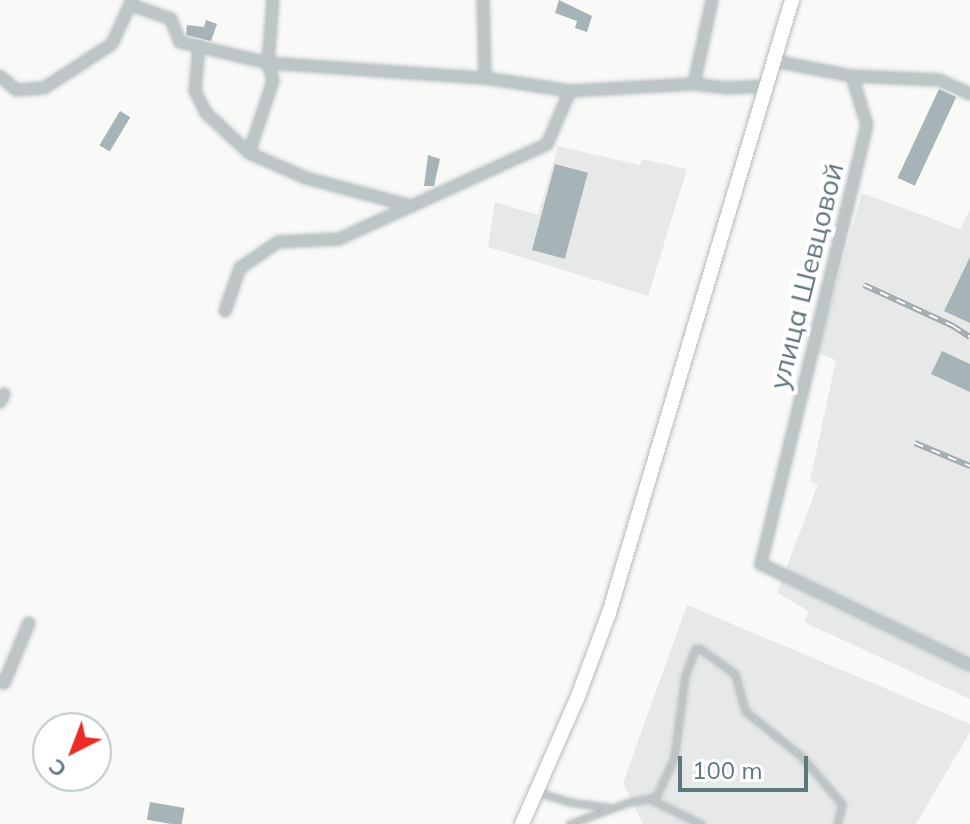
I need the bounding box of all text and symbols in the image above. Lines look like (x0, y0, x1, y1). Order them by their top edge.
street label: улица Шевцовой (762, 159, 850, 393)
north arrow (32, 712, 112, 792)
scale bar (682, 740, 812, 790)
text: С (42, 753, 72, 784)
text: 100 m (692, 755, 763, 785)

